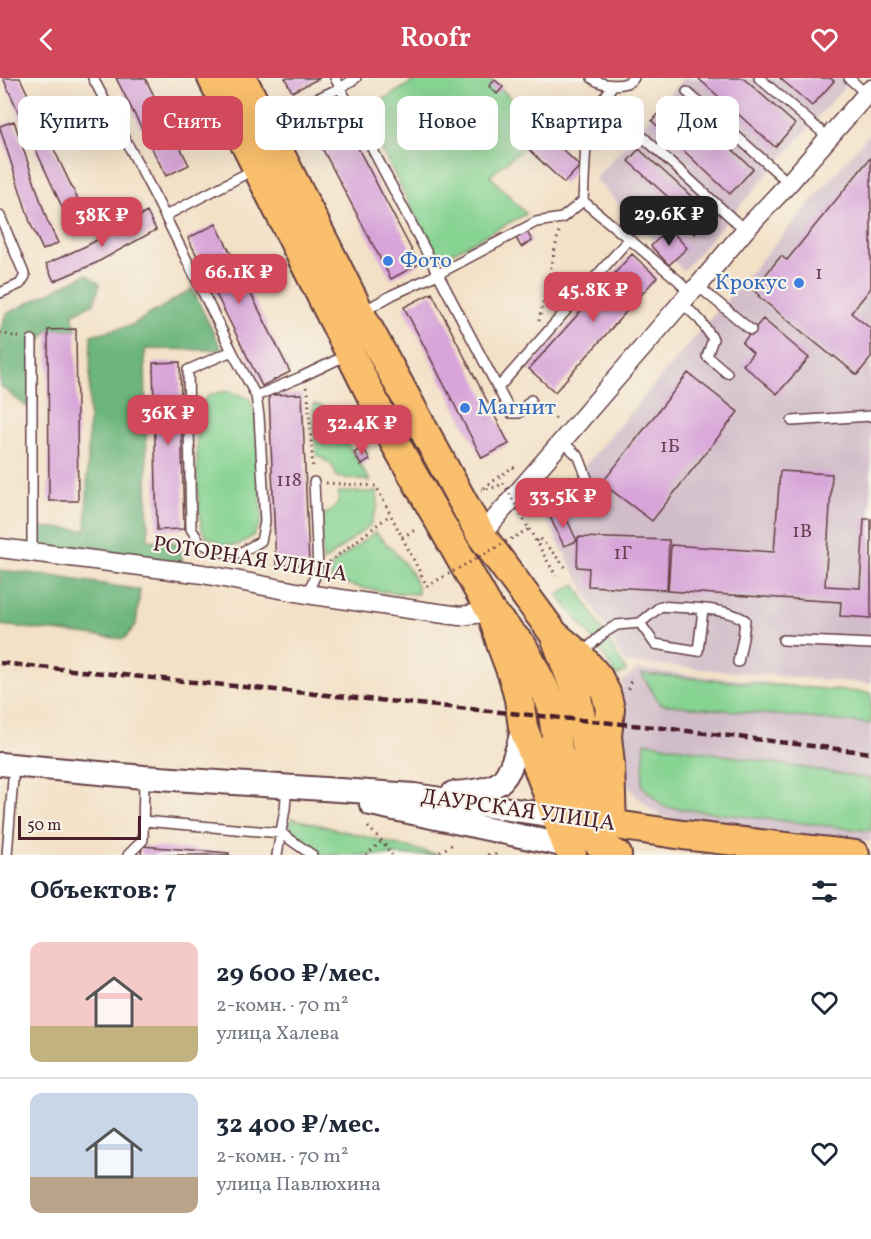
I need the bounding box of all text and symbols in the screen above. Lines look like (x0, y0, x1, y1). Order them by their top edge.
text: Roofr (400, 20, 471, 58)
icon: back (30, 23, 63, 56)
icon: heart (808, 23, 841, 56)
chip: Купить (18, 96, 130, 150)
chip: Снять (142, 96, 243, 150)
chip: Фильтры (255, 96, 385, 150)
chip: Новое (397, 96, 498, 150)
chip: Квартира (510, 96, 644, 150)
chip: Дом (656, 96, 739, 150)
pin: 29.6K ₽ (614, 196, 724, 247)
pin: 38K ₽ (60, 197, 144, 248)
text: 29.6K ₽ (634, 201, 704, 229)
text: 38K ₽ (75, 202, 129, 230)
place label: Фото (400, 246, 452, 277)
pin: 66.1K ₽ (184, 254, 294, 305)
marker: Фото (381, 254, 395, 268)
text: 66.1K ₽ (205, 259, 273, 287)
house number: 1 (815, 260, 823, 288)
place label: Крокус (715, 268, 787, 299)
pin: 45.8K ₽ (538, 272, 648, 323)
marker: Крокус (792, 276, 806, 290)
text: 45.8K ₽ (558, 277, 628, 305)
place label: Магнит (477, 393, 556, 424)
pin: 36K ₽ (126, 395, 210, 446)
text: 36K ₽ (141, 400, 195, 428)
marker: Магнит (458, 401, 472, 415)
pin: 32.4K ₽ (307, 405, 417, 456)
text: 32.4K ₽ (327, 410, 397, 438)
house number: 1Б (660, 433, 680, 461)
house number: 118 (276, 467, 302, 495)
pin: 33.5K ₽ (508, 478, 618, 529)
text: 33.5K ₽ (529, 483, 597, 511)
house number: 1В (792, 518, 812, 546)
street label: РОТОРНАЯ УЛИЦА (150, 529, 350, 591)
house number: 1Г (614, 540, 632, 568)
street label: ДАУРСКАЯ УЛИЦА (419, 782, 617, 840)
scale bar (18, 813, 141, 840)
text: 50 m (27, 815, 61, 837)
text: Объектов: 7 (30, 873, 177, 909)
icon: filters (808, 875, 841, 908)
text: 29 600 ₽/мес. (216, 956, 381, 992)
icon: home (78, 966, 150, 1038)
icon: heart (808, 986, 841, 1019)
text: 2-комн. · 70 m² (216, 992, 348, 1020)
text: улица Халева (216, 1020, 339, 1048)
text: 32 400 ₽/мес. (216, 1107, 381, 1143)
icon: home (78, 1117, 150, 1189)
icon: heart (808, 1137, 841, 1170)
text: 2-комн. · 70 m² (216, 1143, 348, 1171)
text: улица Павлюхина (216, 1171, 381, 1199)

